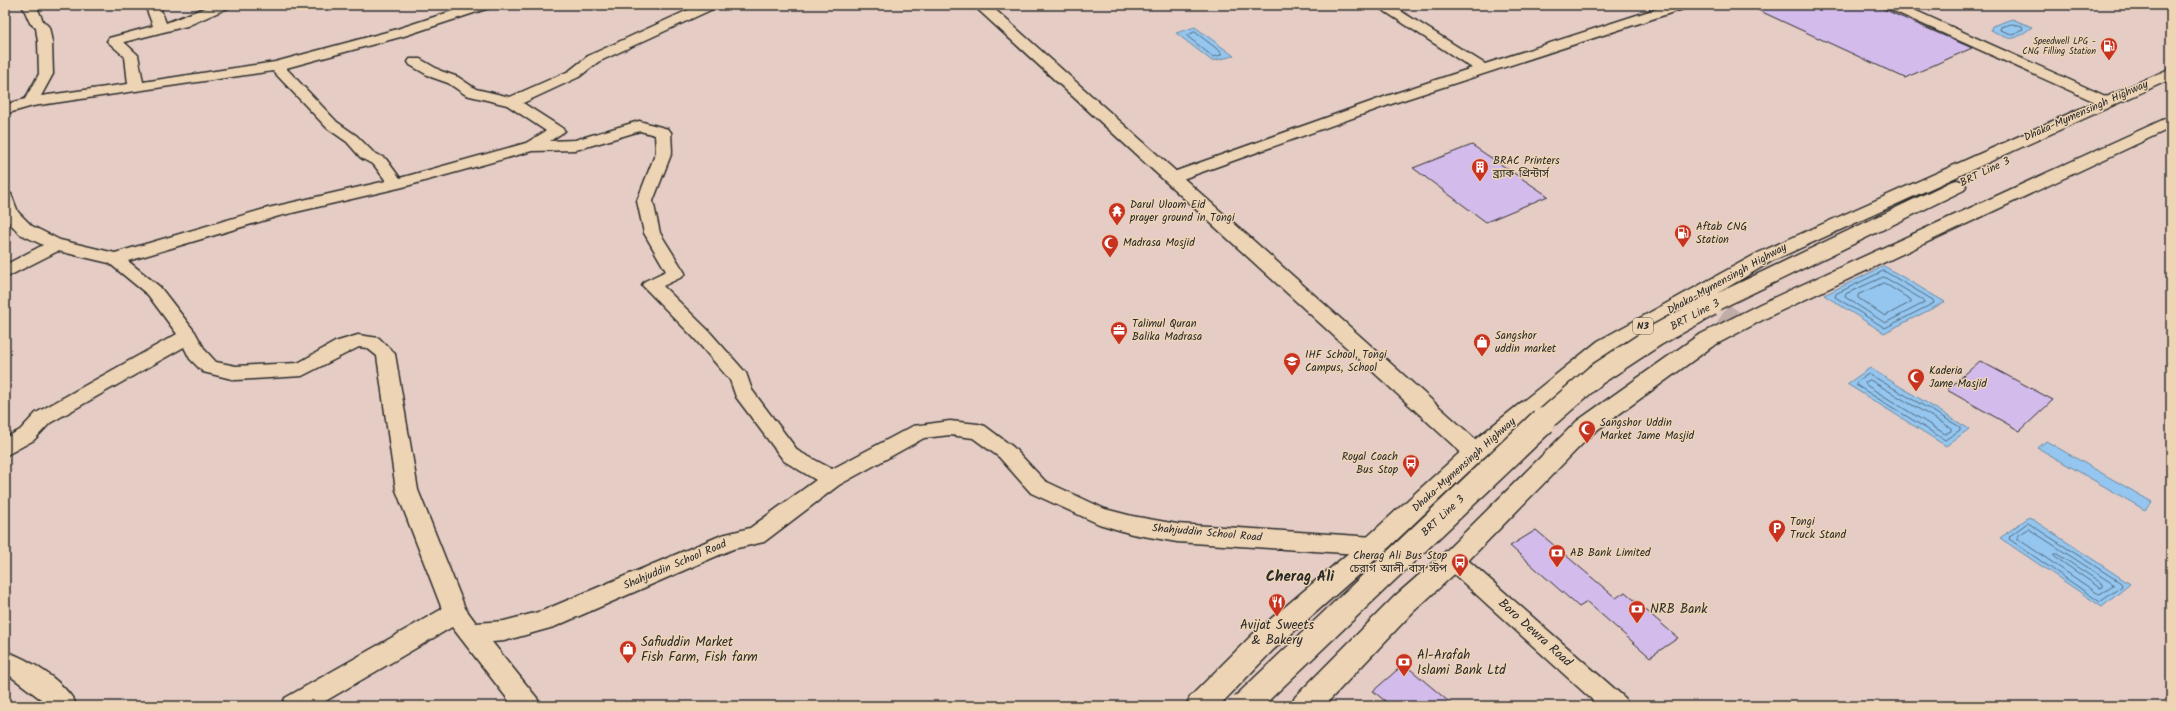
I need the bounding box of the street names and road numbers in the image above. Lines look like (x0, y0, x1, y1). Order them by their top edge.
street label: Dhaka-Mymensingh Highway (2021, 75, 2152, 147)
street label: BRT Line 3 (1957, 152, 2013, 192)
street label: Dhaka-Mymensingh Highway (1664, 238, 1791, 319)
street label: BRT Line 3 (1667, 294, 1723, 336)
road number: N3 (1633, 318, 1653, 334)
street label: Dhaka-Mymensingh Highway (1408, 413, 1521, 517)
street label: BRT Line 3 (1417, 491, 1469, 541)
street label: Shahjuddin School Road (1151, 519, 1263, 547)
street label: Shahjuddin School Road (621, 535, 730, 595)
street label: Boro Dewra Road (1493, 594, 1577, 673)

